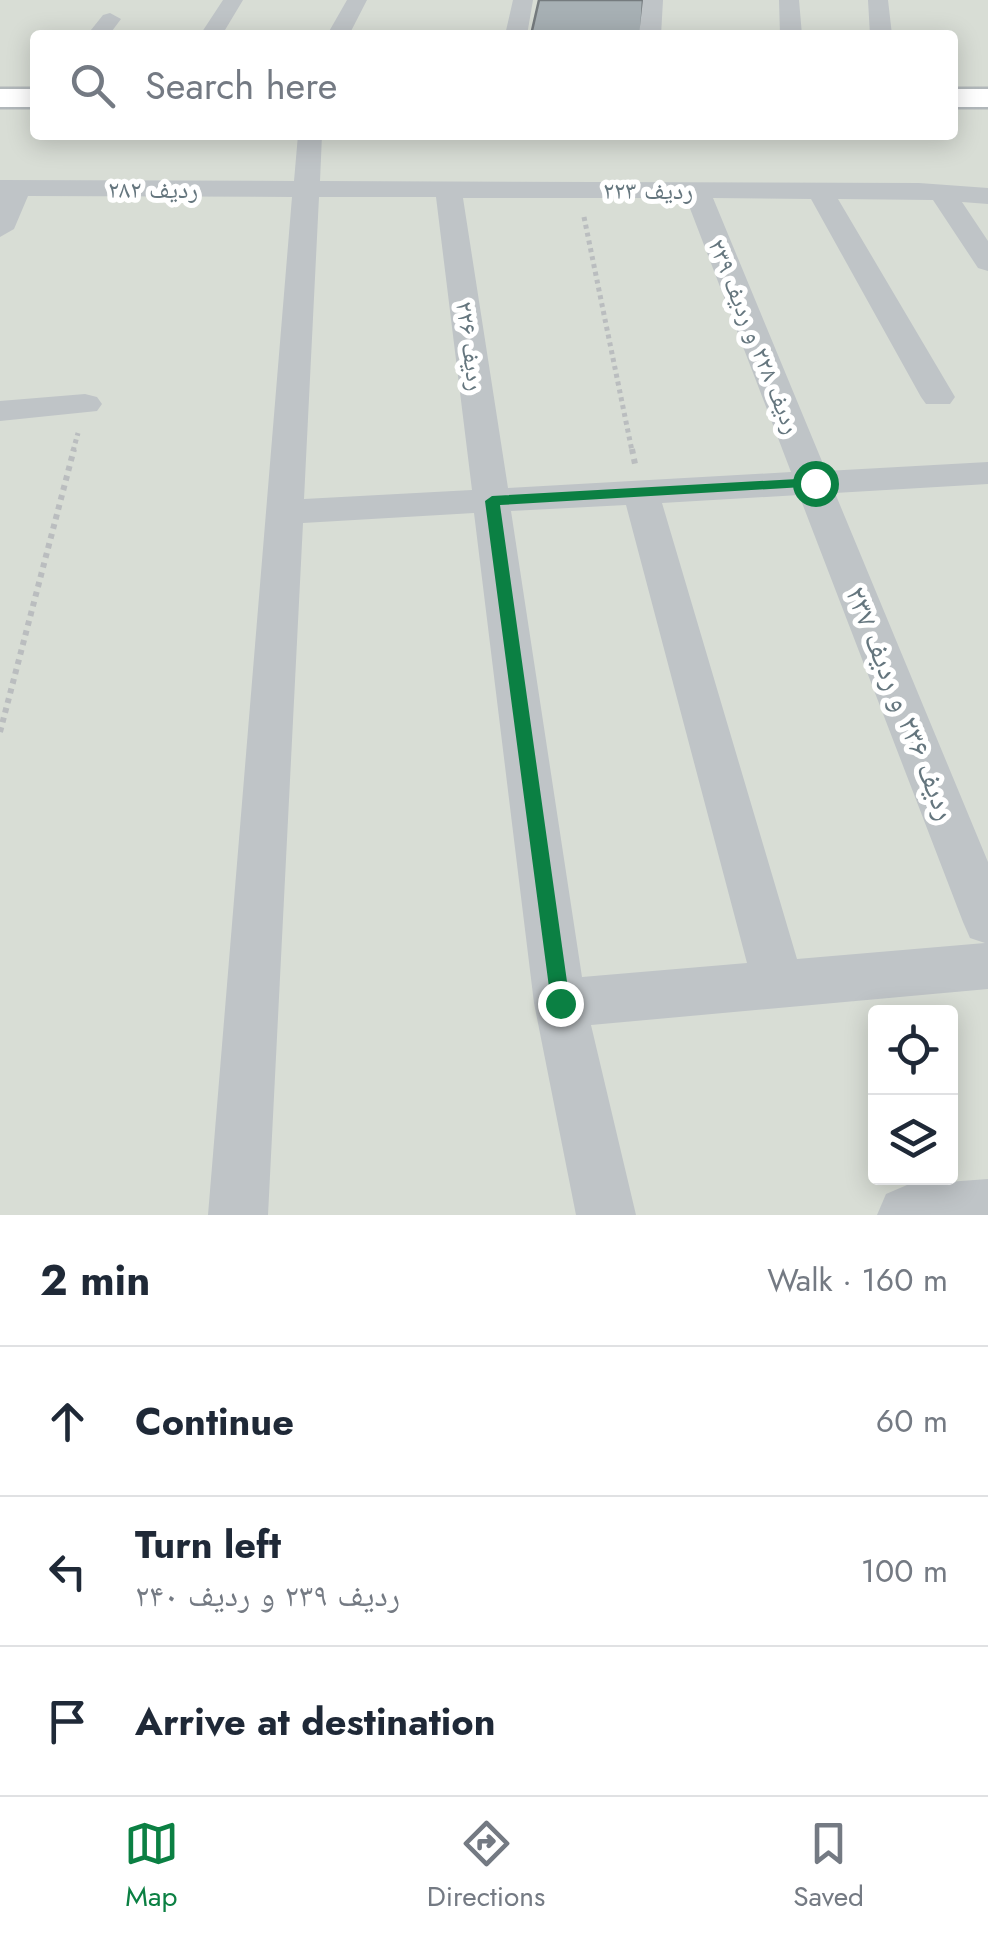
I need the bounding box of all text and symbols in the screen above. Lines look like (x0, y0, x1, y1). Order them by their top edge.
search box (30, 30, 958, 140)
icon: search (65, 58, 120, 113)
text: Search here (145, 58, 337, 113)
street label: ردیف ۲۸۲ (108, 171, 198, 207)
street label: ردیف ۲۲۳ (603, 172, 693, 208)
street label: ردیف ۲۲۸ و ردیف ۲۳۹ (700, 233, 810, 439)
street label: ردیف ۲۲۶ (447, 299, 495, 393)
route start (793, 461, 839, 507)
street label: ردیف ۲۳۶ و ردیف ۲۳۷ (835, 580, 968, 826)
route end (538, 981, 584, 1027)
map controls (868, 1005, 958, 1185)
button: locate (868, 1005, 958, 1095)
button: layers (868, 1095, 958, 1185)
text: 2 min (40, 1250, 150, 1311)
text: Walk · 160 m (767, 1257, 948, 1303)
icon: ahead (40, 1394, 95, 1449)
text: Continue (135, 1394, 294, 1449)
text: 60 m (876, 1398, 948, 1444)
text: Turn left (135, 1517, 281, 1572)
icon: left (40, 1544, 95, 1599)
text: 100 m (861, 1548, 948, 1594)
text: ردیف ۲۳۹ و ردیف ۲۴۰ (135, 1572, 400, 1618)
icon: arrive (40, 1694, 95, 1749)
text: Arrive at destination (135, 1694, 496, 1749)
tab: Map (124, 1816, 179, 1917)
tab: Directions (427, 1816, 545, 1917)
tab: Saved (793, 1816, 864, 1917)

